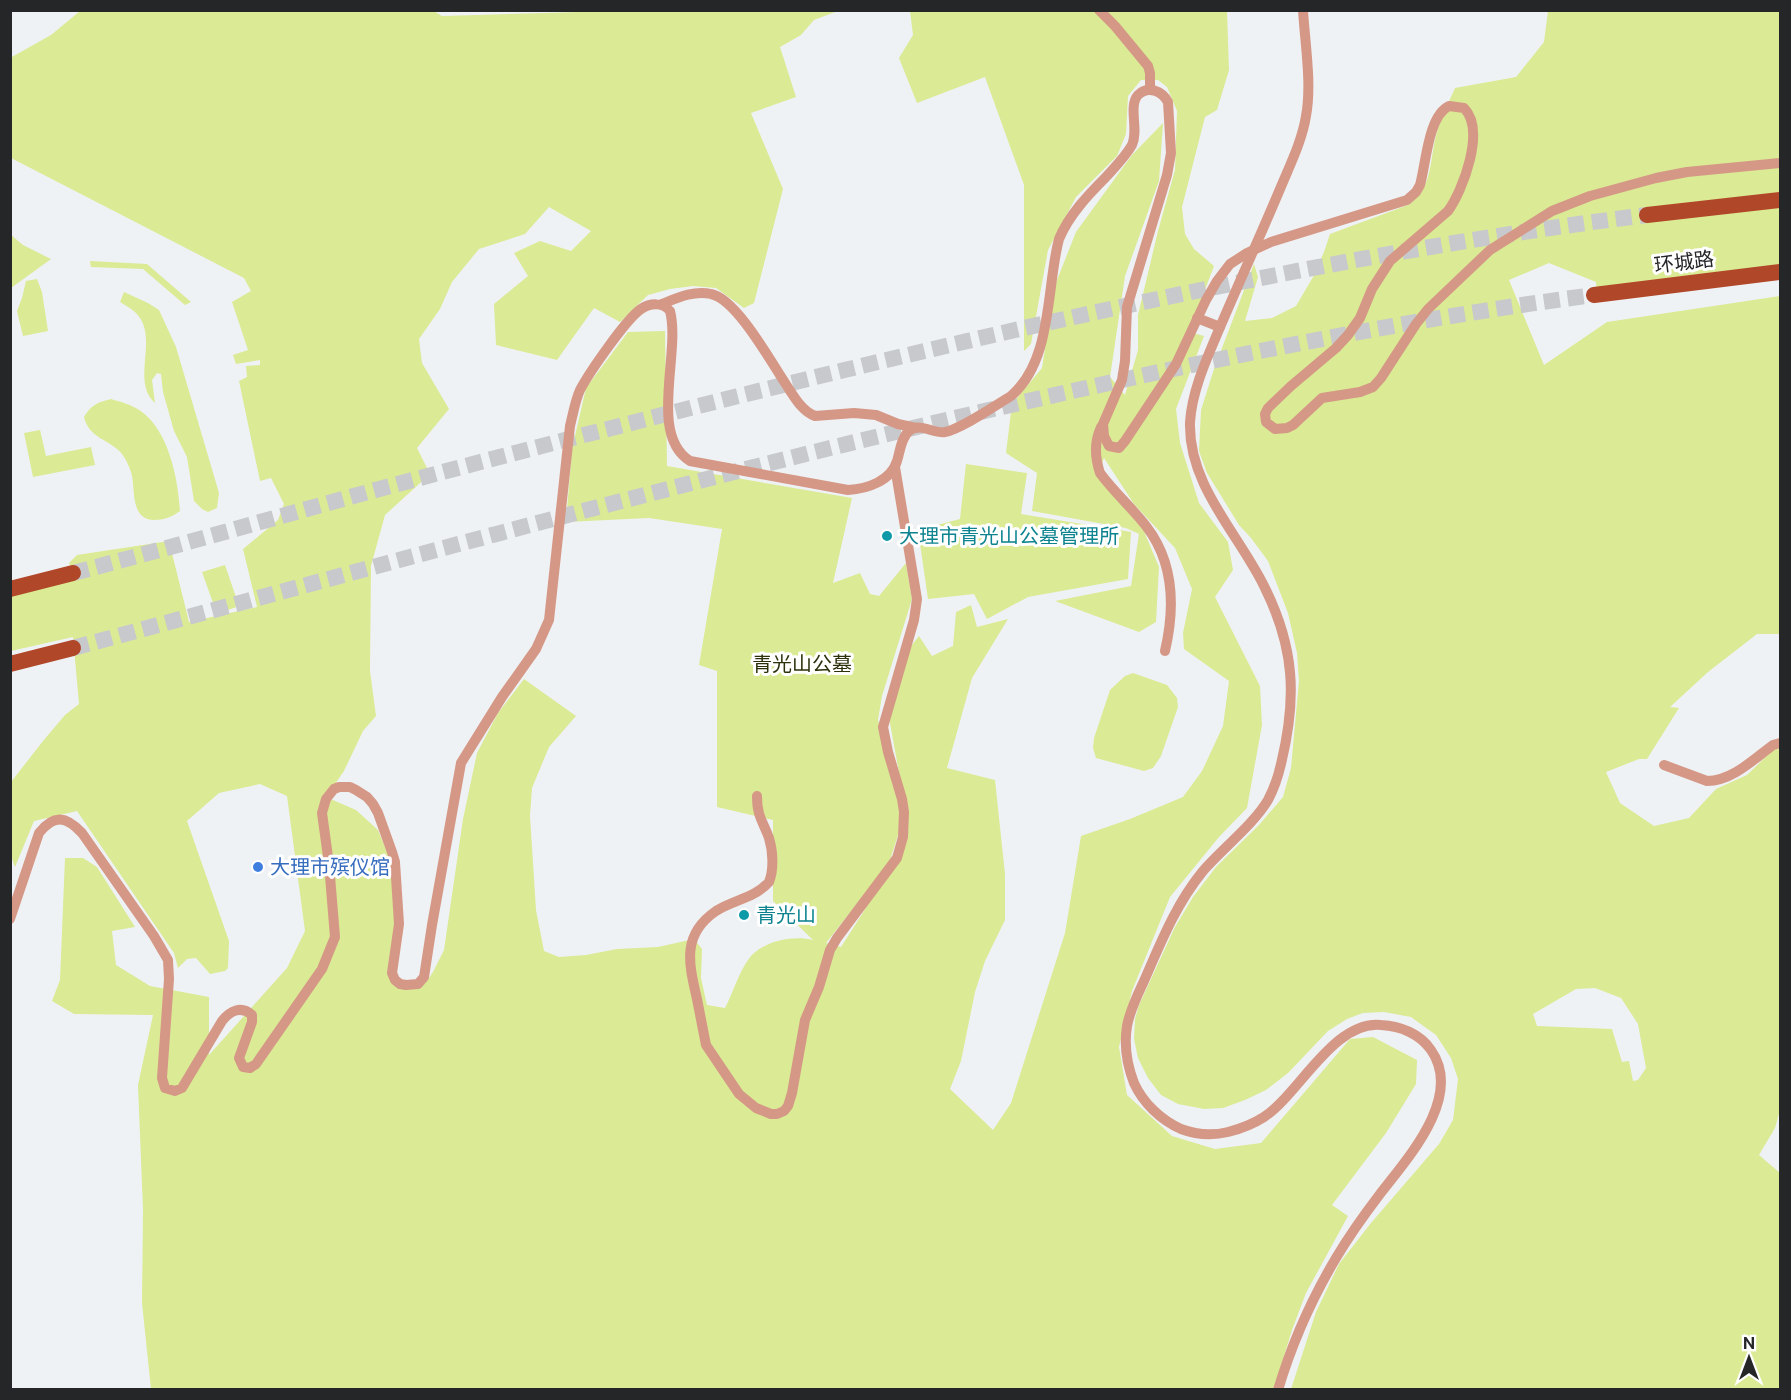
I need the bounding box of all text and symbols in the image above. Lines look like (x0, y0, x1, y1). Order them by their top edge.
street label: 环城路 (1653, 246, 1715, 278)
place label: 大理市青光山公墓管理所 (899, 524, 1119, 548)
marker: 大理市青光山公墓管理所 (880, 529, 894, 543)
park label: 青光山公墓 (752, 652, 852, 676)
place label: 大理市殡仪馆 (270, 855, 390, 879)
marker: 大理市殡仪馆 (251, 860, 265, 874)
place label: 青光山 (756, 903, 816, 927)
marker: 青光山 (737, 908, 751, 922)
north arrow (1719, 1328, 1779, 1388)
text: N (1743, 1334, 1755, 1353)

